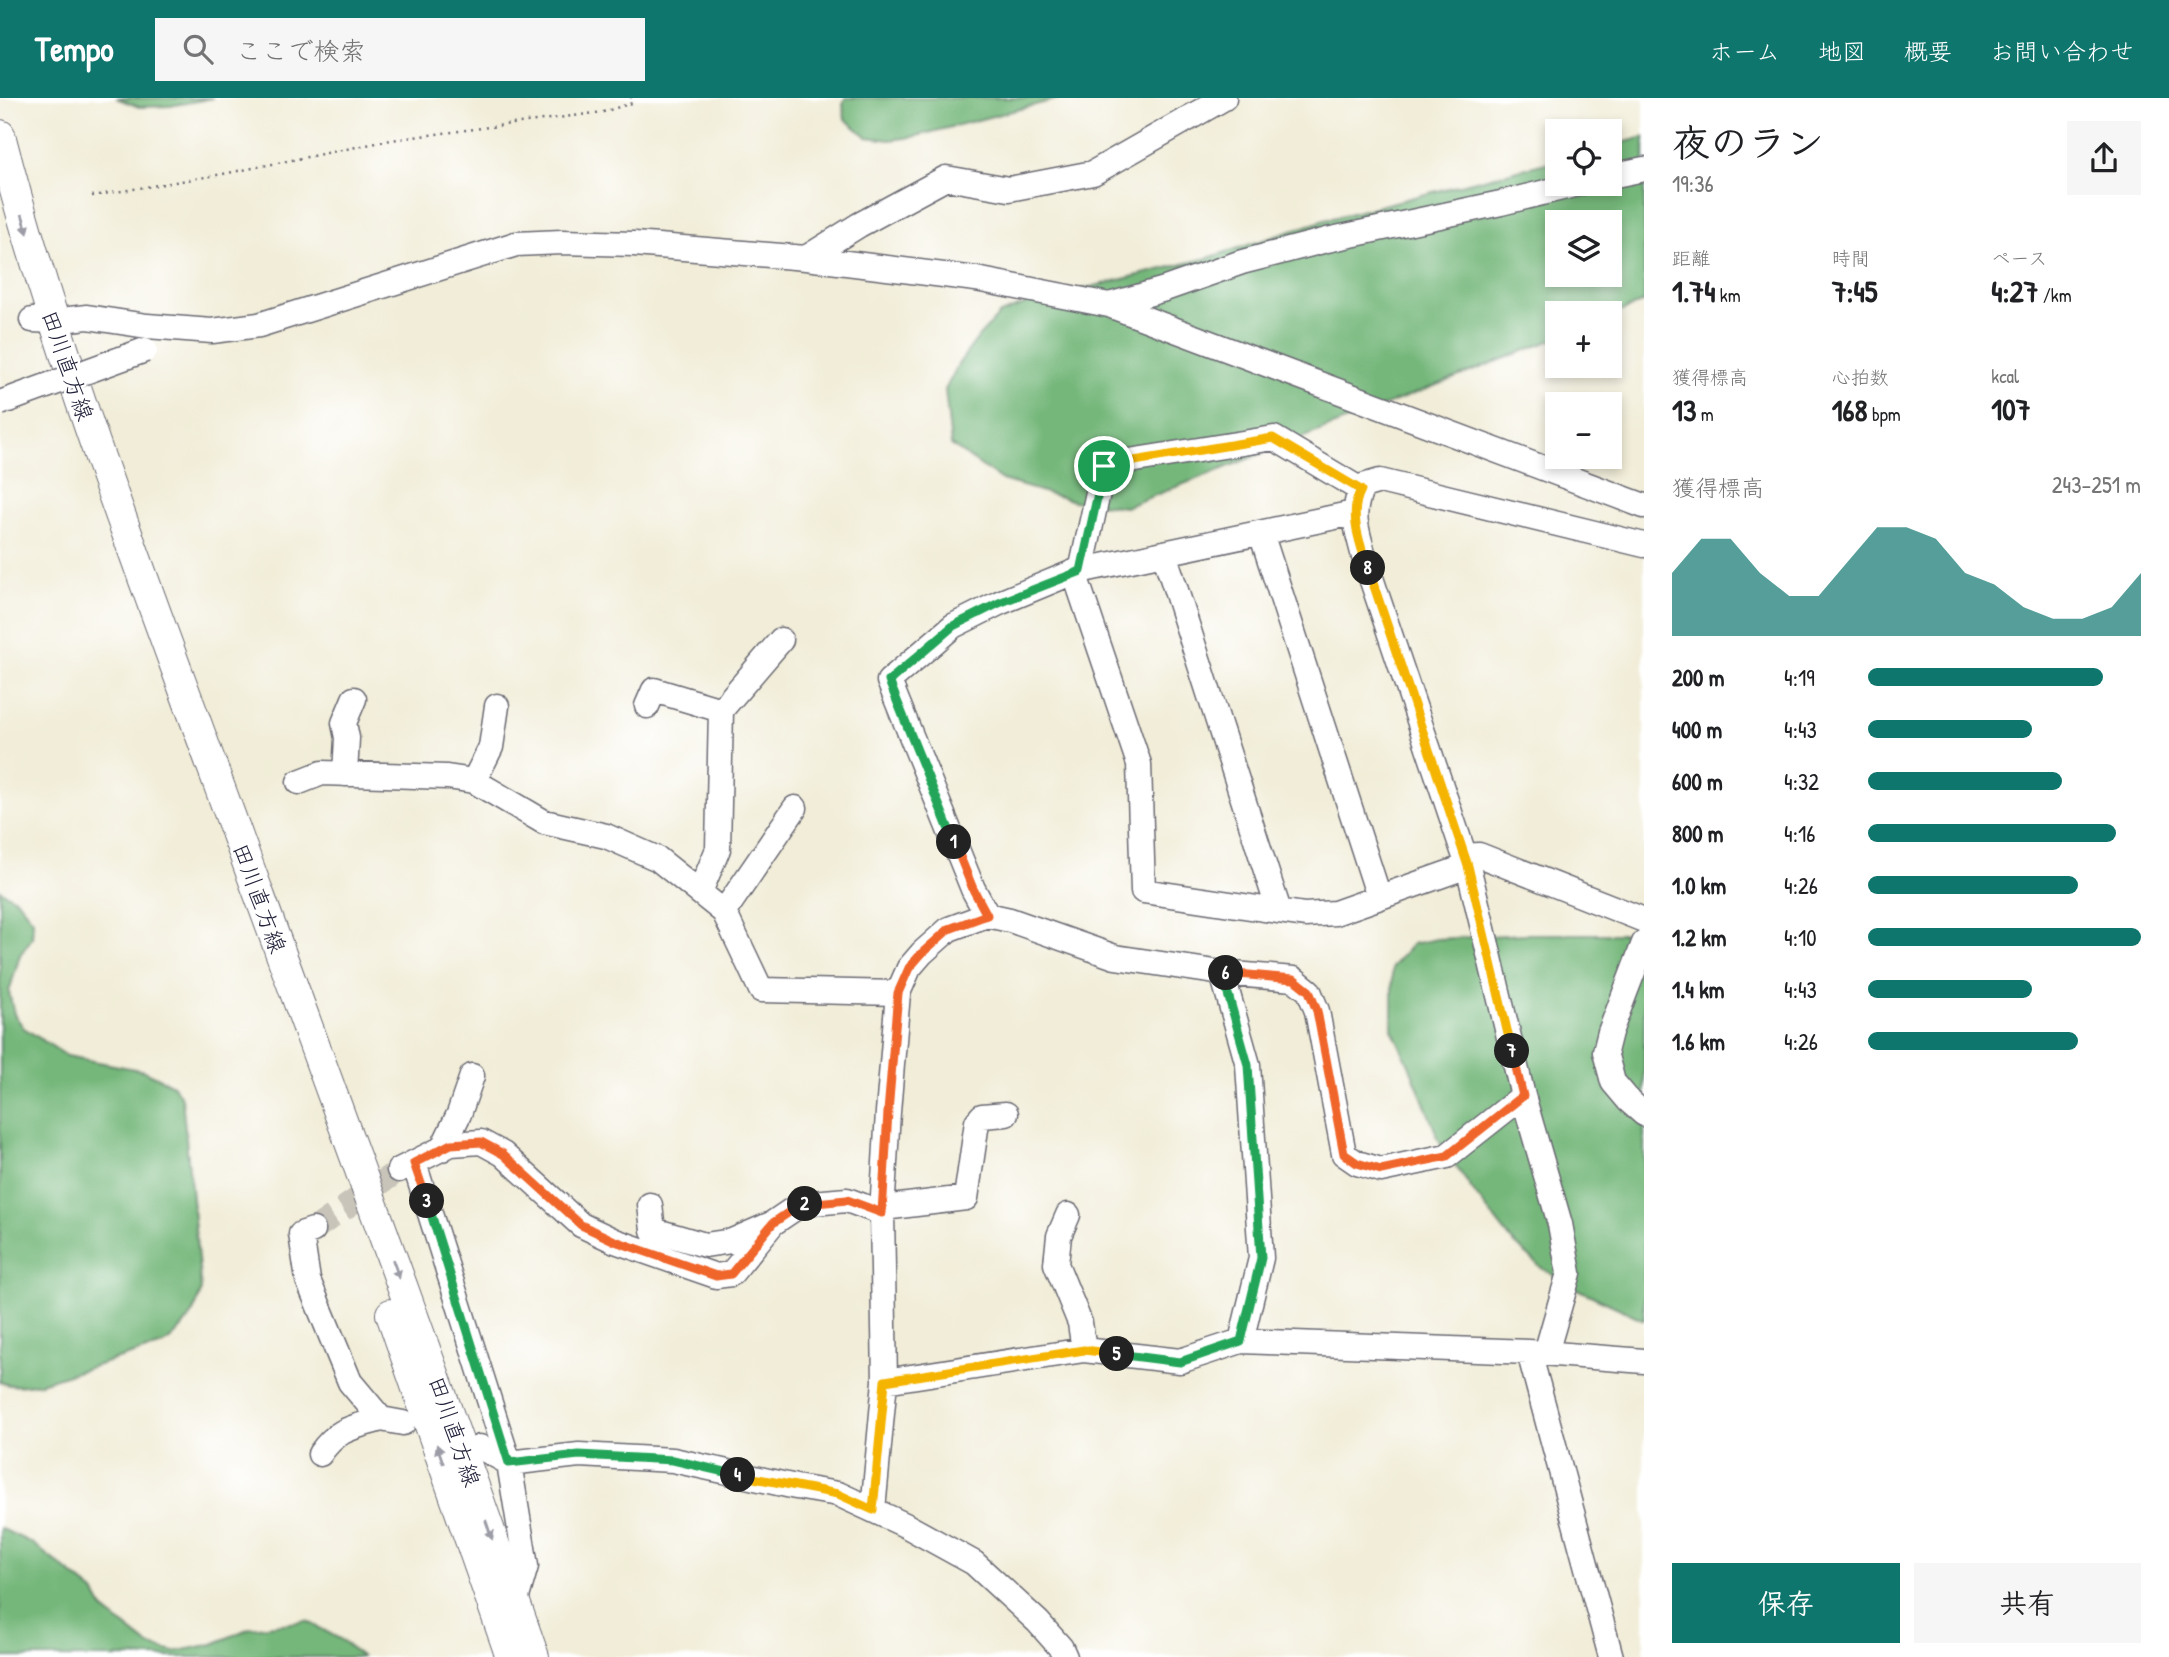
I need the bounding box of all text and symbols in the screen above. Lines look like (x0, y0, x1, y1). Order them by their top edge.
search box (155, 18, 645, 81)
text: Tempo (35, 27, 113, 71)
icon: search (179, 30, 217, 68)
text: ここで検索 (235, 33, 365, 68)
text: ホーム (1709, 35, 1780, 67)
text: 地図 (1818, 35, 1866, 67)
text: 概要 (1904, 35, 1952, 67)
text: お問い合わせ (1990, 35, 2134, 67)
text: 夜のラン (1672, 116, 1824, 168)
map controls (1545, 119, 1622, 469)
button: locate (1545, 119, 1622, 196)
button: share (2067, 121, 2141, 195)
text: 19:36 (1672, 168, 1714, 199)
button: layers (1545, 210, 1622, 287)
one-way arrow (20, 214, 30, 235)
text: 距離 (1672, 245, 1710, 271)
text: 時間 (1832, 245, 1870, 271)
text: ペース (1991, 245, 2047, 271)
text: 1.74 (1672, 271, 1715, 311)
text: 7:45 (1832, 271, 1877, 311)
text: 4:27 (1991, 271, 2038, 311)
text: km (1715, 282, 1741, 308)
text: /km (2038, 282, 2072, 308)
button: + (1545, 301, 1622, 378)
street label: 田川直方線 (35, 306, 101, 424)
text: kcal (1991, 363, 2019, 389)
text: 獲得標高 (1672, 364, 1748, 390)
text: 心拍数 (1832, 364, 1889, 390)
text: 107 (1991, 389, 2031, 429)
text: 13 (1672, 390, 1696, 430)
text: 168 (1832, 390, 1868, 430)
button: − (1545, 392, 1622, 469)
text: m (1696, 401, 1714, 427)
text: bpm (1868, 401, 1901, 427)
pin (1074, 436, 1134, 496)
icon: arrive (1085, 447, 1123, 485)
text: 243–251 m (2052, 469, 2141, 500)
text: 獲得標高 (1672, 472, 1764, 503)
pin: 8 (1350, 550, 1386, 586)
text: 8 (1363, 554, 1372, 580)
text: 200 m (1672, 662, 1724, 693)
text: 4:19 (1784, 662, 1815, 693)
text: 400 m (1672, 714, 1722, 745)
text: 4:43 (1784, 714, 1817, 745)
text: 600 m (1672, 766, 1723, 797)
text: 4:32 (1784, 766, 1819, 797)
text: 800 m (1672, 818, 1724, 849)
text: 4:16 (1784, 818, 1816, 849)
pin: 1 (936, 824, 972, 860)
text: 1 (950, 828, 957, 854)
street label: 田川直方線 (226, 839, 294, 957)
text: 1.0 km (1672, 870, 1726, 901)
text: 4:26 (1784, 870, 1818, 901)
text: 1.2 km (1672, 922, 1727, 953)
text: 4:10 (1784, 922, 1817, 953)
pin: 6 (1208, 956, 1244, 990)
text: 6 (1222, 959, 1229, 985)
text: 1.4 km (1672, 974, 1724, 1005)
text: 4:43 (1784, 974, 1817, 1005)
text: 1.6 km (1672, 1026, 1725, 1057)
text: 4:26 (1784, 1026, 1818, 1057)
pin: 7 (1494, 1034, 1530, 1068)
text: 7 (1507, 1037, 1516, 1063)
pin: 3 (410, 1184, 444, 1218)
pin: 2 (788, 1186, 822, 1222)
text: 3 (422, 1187, 431, 1213)
text: 2 (800, 1190, 809, 1216)
one-way arrow (391, 1259, 402, 1280)
pin: 5 (1100, 1336, 1134, 1372)
text: 5 (1112, 1340, 1121, 1366)
street label: 田川直方線 (422, 1372, 488, 1490)
one-way arrow (434, 1443, 445, 1464)
pin: 4 (720, 1458, 756, 1492)
text: 4 (734, 1461, 741, 1487)
one-way arrow (484, 1519, 495, 1540)
button: 保存 (1672, 1563, 1900, 1643)
button: 共有 (1914, 1563, 2141, 1643)

